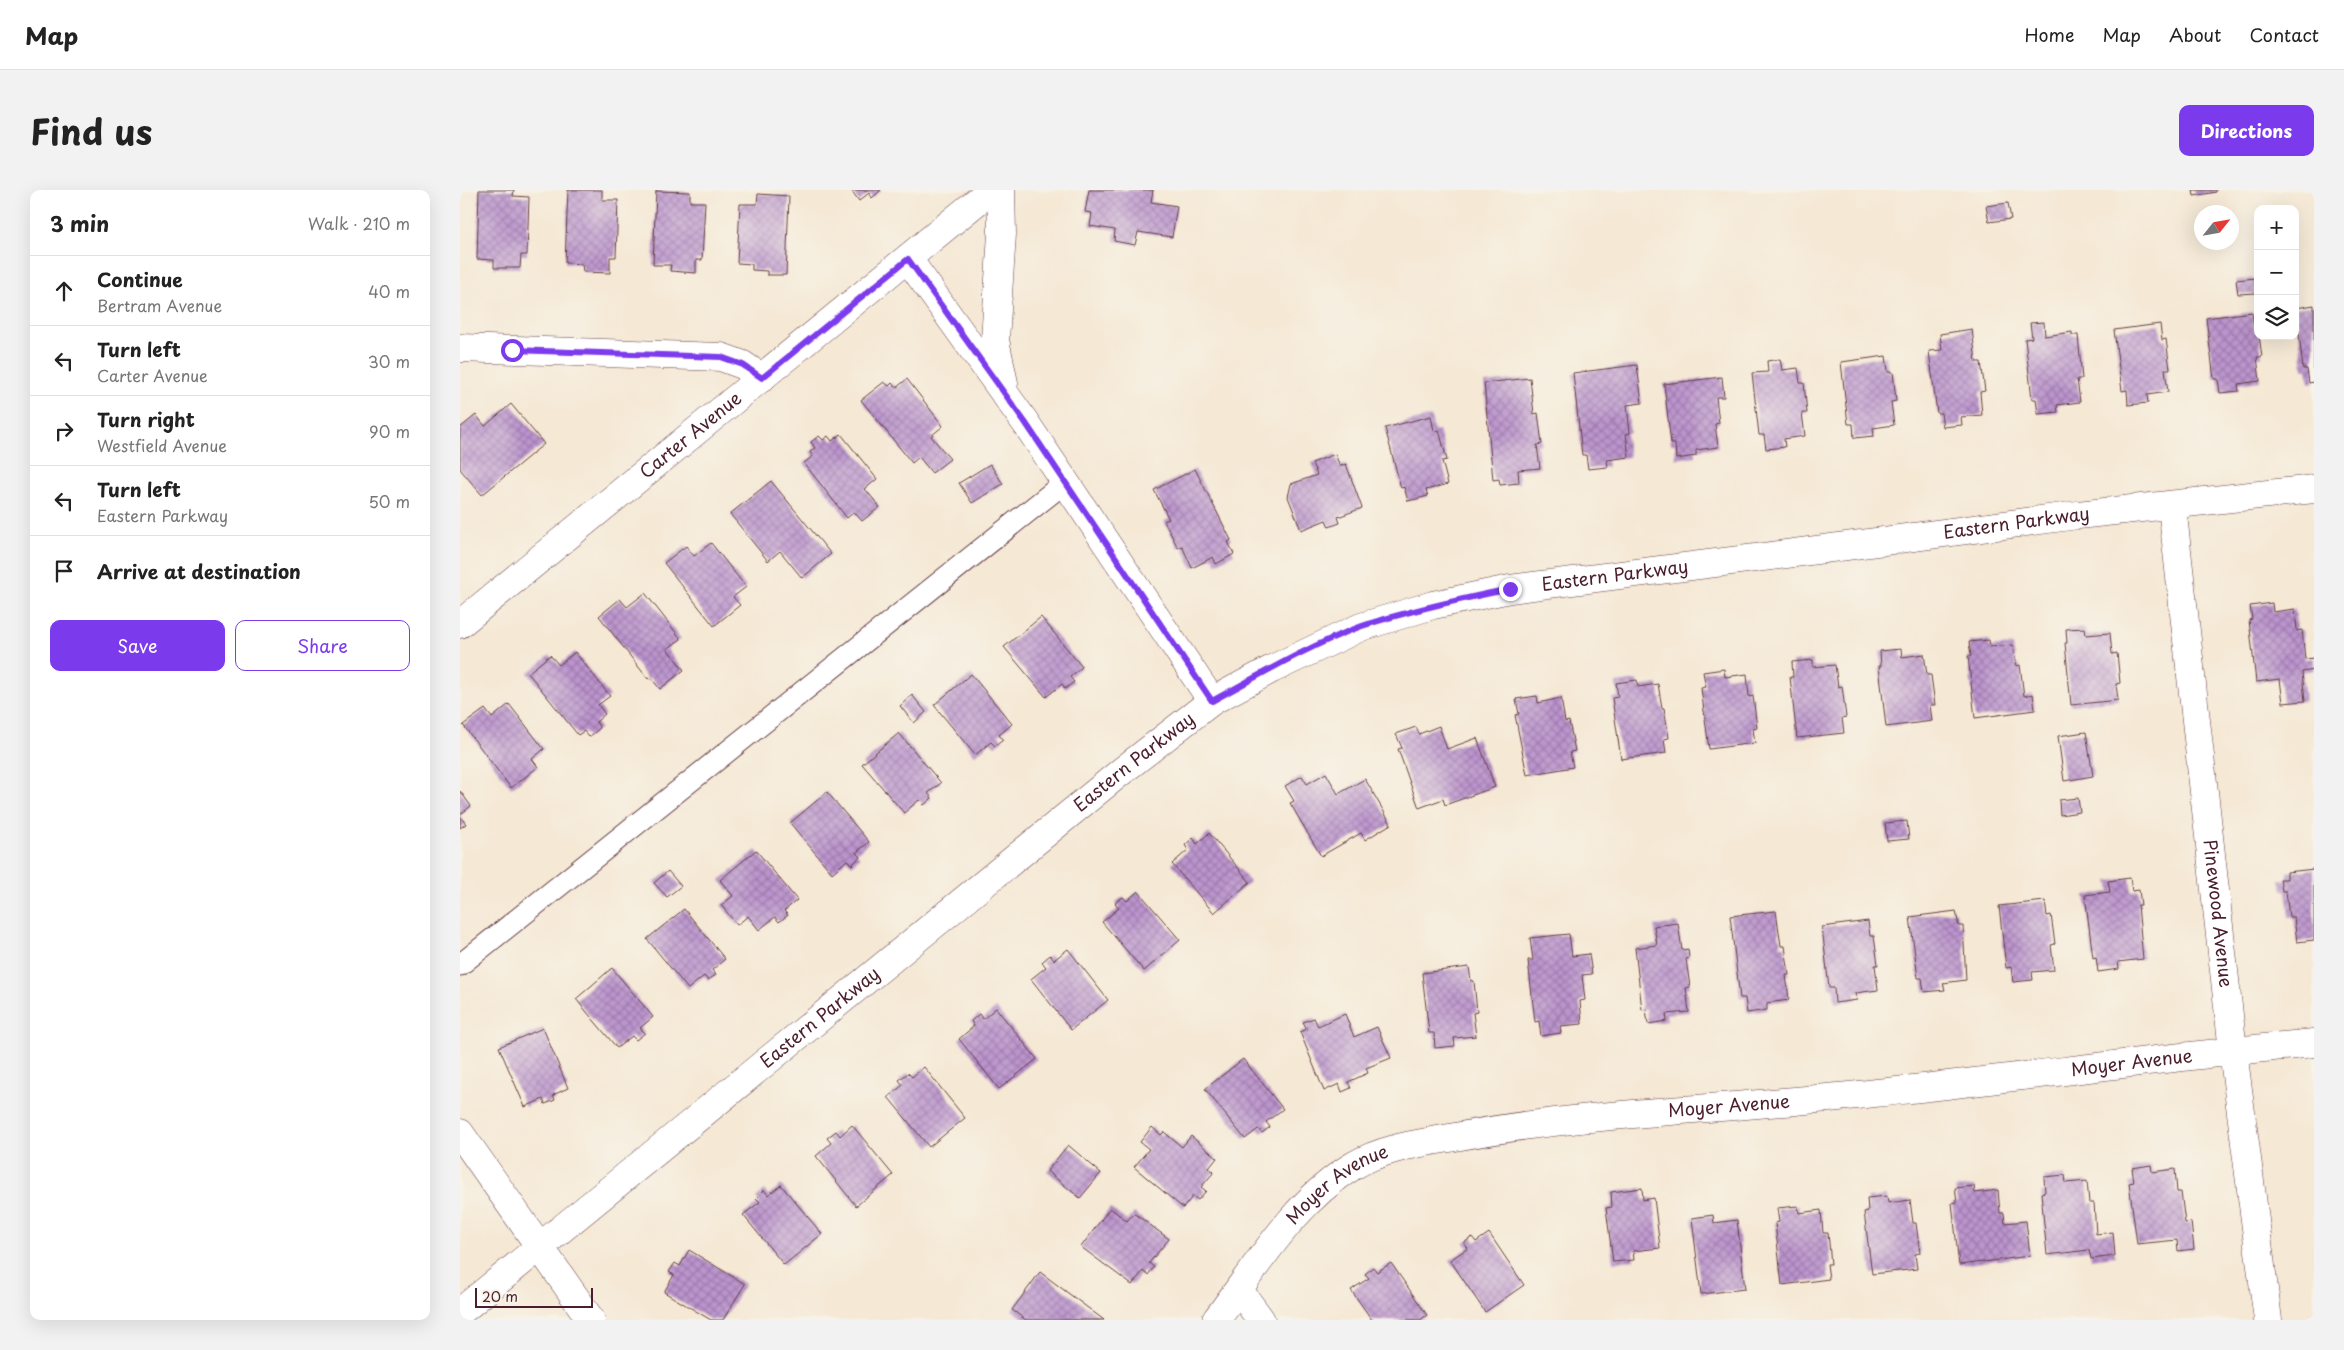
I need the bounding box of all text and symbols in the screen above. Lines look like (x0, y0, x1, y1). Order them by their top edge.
text: Map (25, 17, 78, 53)
text: Home (2024, 21, 2074, 48)
text: Map (2102, 21, 2141, 48)
text: About (2169, 21, 2221, 48)
text: Contact (2249, 21, 2319, 48)
text: Find us (30, 104, 152, 157)
button: Directions (2179, 105, 2314, 156)
north arrow (2194, 205, 2239, 250)
map controls (2254, 205, 2299, 340)
button: + (2254, 205, 2299, 250)
text: 3 min (50, 207, 109, 239)
text: Walk · 210 m (308, 211, 410, 235)
button: − (2254, 250, 2299, 295)
text: Continue (97, 265, 183, 293)
icon: ahead (50, 277, 78, 305)
text: 40 m (368, 279, 410, 303)
text: Bertram Avenue (97, 293, 222, 317)
button: layers (2254, 295, 2299, 340)
text: Turn left (97, 335, 181, 363)
route start (501, 339, 524, 362)
icon: left (50, 347, 78, 375)
text: 30 m (368, 349, 410, 373)
text: Carter Avenue (97, 363, 208, 387)
street label: Carter Avenue (633, 384, 747, 484)
text: Turn right (97, 405, 195, 433)
icon: right (50, 417, 78, 445)
text: 90 m (369, 419, 410, 443)
text: Westfield Avenue (97, 433, 227, 457)
text: Turn left (97, 475, 181, 503)
icon: left (50, 487, 78, 515)
text: 50 m (369, 489, 410, 513)
street label: Eastern Parkway (1941, 499, 2091, 545)
text: Eastern Parkway (97, 503, 228, 527)
street label: Eastern Parkway (1540, 552, 1689, 597)
icon: arrive (50, 557, 78, 585)
text: Arrive at destination (97, 557, 301, 585)
route end (1499, 578, 1522, 601)
button: Save (50, 620, 225, 671)
button: Share (235, 620, 410, 671)
street label: Eastern Parkway (1067, 705, 1199, 817)
street label: Pinewood Avenue (2197, 838, 2241, 989)
street label: Eastern Parkway (753, 959, 885, 1074)
street label: Moyer Avenue (2069, 1041, 2194, 1082)
street label: Moyer Avenue (1667, 1087, 1791, 1123)
street label: Moyer Avenue (1279, 1137, 1391, 1230)
scale bar (475, 1285, 592, 1308)
text: 20 m (482, 1286, 518, 1307)

